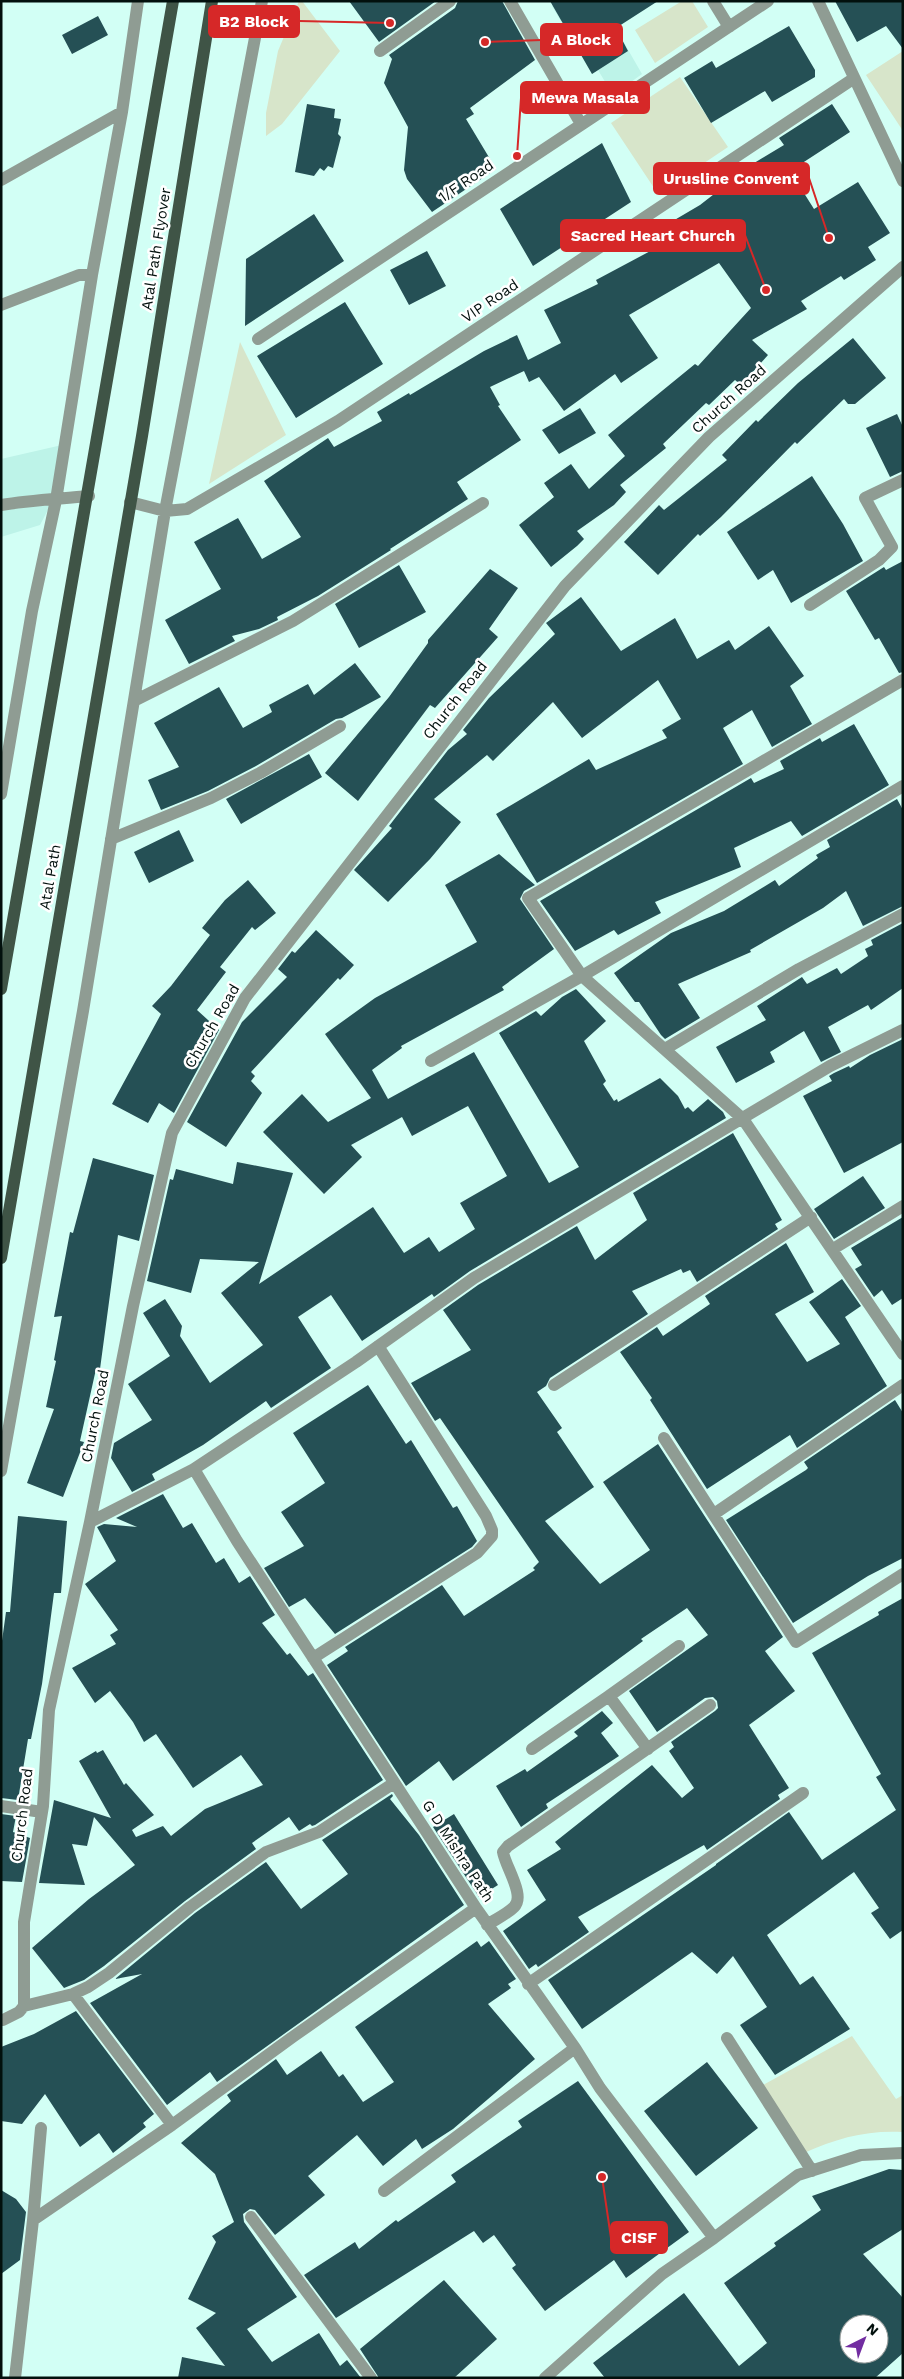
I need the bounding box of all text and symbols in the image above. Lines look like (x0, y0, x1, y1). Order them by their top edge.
callout: B2 Block (209, 6, 299, 37)
text: B2 Block (219, 12, 289, 31)
callout: A Block (541, 24, 622, 55)
text: A Block (551, 30, 611, 49)
callout: Mewa Masala (521, 82, 649, 113)
text: Mewa Masala (531, 88, 640, 107)
street label: 1/F Road (435, 156, 497, 206)
callout: Urusline Convent (654, 163, 809, 194)
text: Urusline Convent (663, 169, 799, 188)
street label: Atal Path Flyover (137, 186, 175, 312)
callout: Sacred Heart Church (561, 220, 745, 251)
text: Sacred Heart Church (571, 226, 735, 245)
street label: VIP Road (458, 275, 522, 327)
street label: Church Road (688, 361, 770, 437)
street label: Church Road (419, 657, 491, 743)
street label: Atal Path (35, 843, 65, 911)
street label: Church Road (181, 981, 243, 1071)
street label: Church Road (77, 1368, 113, 1464)
street label: Church Road (7, 1767, 37, 1863)
street label: G D Mishra Path (418, 1797, 498, 1905)
callout: CISF (611, 2222, 667, 2253)
text: CISF (621, 2228, 657, 2247)
north arrow (839, 2314, 889, 2364)
text: N (863, 2320, 882, 2339)

